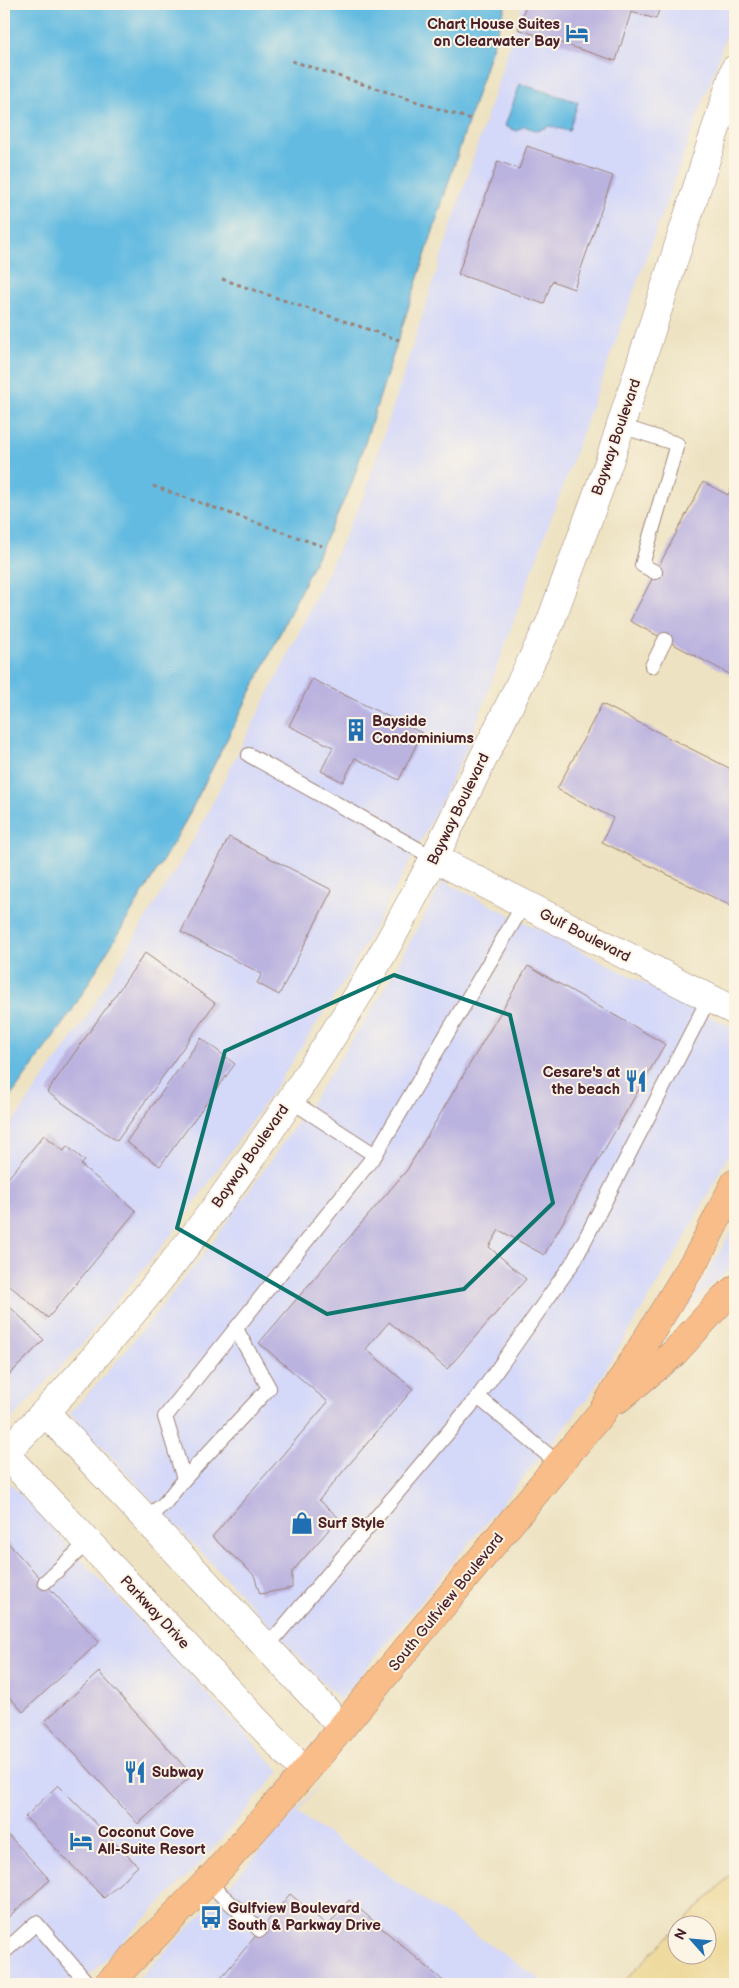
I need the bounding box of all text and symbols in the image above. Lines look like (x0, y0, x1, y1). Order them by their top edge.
place label: Chart House Suites on Clearwater Bay (427, 15, 560, 51)
hotel icon: Chart House Suites on Clearwater Bay (564, 20, 590, 46)
street label: Bayway Boulevard (588, 376, 645, 498)
place label: Bayside Condominiums (372, 712, 474, 748)
building icon: Bayside Condominiums (343, 717, 369, 743)
street label: Bayway Boulevard (423, 750, 494, 868)
street label: Gulf Boulevard (536, 904, 634, 967)
place label: Cesare's at the beach (543, 1063, 620, 1099)
restaurant icon: Cesare's at the beach (623, 1068, 649, 1094)
street label: Bayway Boulevard (208, 1101, 293, 1212)
shop icon: Surf Style (289, 1510, 315, 1536)
place label: Surf Style (318, 1514, 385, 1533)
street label: South Gulfview Boulevard (385, 1529, 508, 1675)
street label: Parkway Drive (116, 1572, 194, 1653)
restaurant icon: Subway (122, 1759, 148, 1785)
place label: Subway (152, 1763, 204, 1782)
place label: Coconut Cove All-Suite Resort (97, 1823, 206, 1859)
hotel icon: Coconut Cove All-Suite Resort (68, 1828, 94, 1854)
place label: Gulfview Boulevard South & Parkway Drive (228, 1899, 381, 1935)
bus stop icon: Gulfview Boulevard South & Parkway Drive (198, 1904, 224, 1930)
north arrow (666, 1916, 716, 1966)
text: N (671, 1926, 691, 1943)

